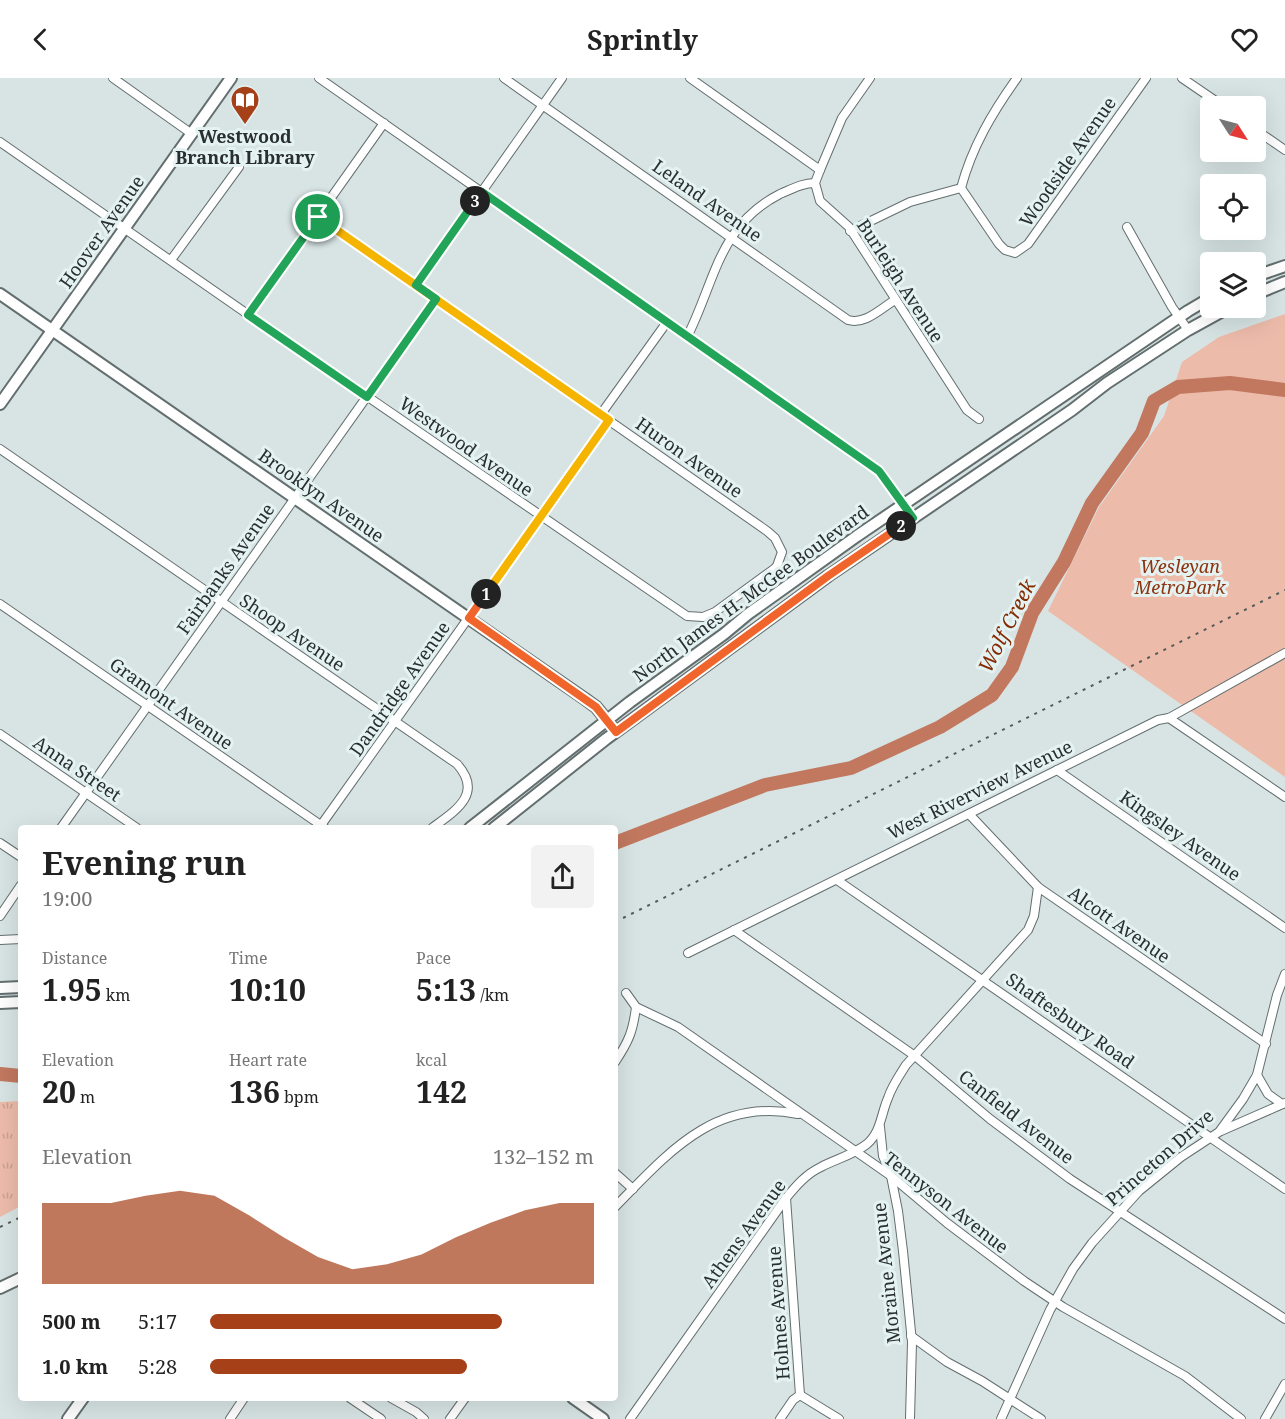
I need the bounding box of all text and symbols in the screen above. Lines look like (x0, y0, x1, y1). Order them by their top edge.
text: Sprintly (587, 21, 698, 58)
icon: back (24, 23, 57, 56)
icon: heart (1228, 23, 1261, 56)
library icon: Westwood Branch Library (229, 84, 261, 126)
street label: Woodside Avenue (1013, 92, 1121, 231)
north arrow (1200, 96, 1266, 162)
map controls (1200, 96, 1266, 318)
place label: Westwood Branch Library (175, 124, 315, 169)
street label: Leland Avenue (648, 154, 767, 247)
street label: Hoover Avenue (53, 170, 149, 293)
button: locate (1200, 174, 1266, 240)
pin: 3 (460, 186, 490, 216)
text: 3 (470, 190, 480, 212)
pin (292, 191, 343, 242)
icon: arrive (301, 200, 334, 233)
street label: Burleigh Avenue (852, 214, 950, 347)
button: layers (1200, 252, 1266, 318)
street label: Westwood Avenue (395, 391, 538, 501)
street label: Huron Avenue (631, 411, 748, 503)
street label: Brooklyn Avenue (254, 443, 389, 547)
street label: Fairbanks Avenue (171, 498, 279, 639)
street label: North James H. McGee Boulevard (628, 499, 873, 687)
pin: 2 (886, 511, 916, 541)
text: 2 (896, 515, 906, 537)
park label: Wesleyan MetroPark (1133, 554, 1226, 599)
water label: Wolf Creek (972, 574, 1042, 677)
pin: 1 (471, 579, 501, 609)
text: 1 (481, 583, 491, 605)
street label: Shoop Avenue (235, 588, 350, 676)
street label: Dandridge Avenue (344, 616, 455, 761)
street label: Gramont Avenue (105, 652, 238, 755)
street label: Anna Street (29, 730, 126, 806)
street label: West Riverview Avenue (883, 734, 1076, 844)
street label: Kingsley Avenue (1115, 785, 1246, 886)
text: Evening run (42, 840, 246, 885)
button: share (531, 845, 594, 908)
street label: Alcott Avenue (1064, 880, 1175, 968)
text: 19:00 (42, 885, 92, 912)
text: Distance (42, 947, 107, 969)
text: Time (229, 947, 268, 969)
text: Pace (416, 947, 451, 969)
street label: Shaftesbury Road (1002, 967, 1139, 1073)
text: 1.95 (42, 969, 102, 1010)
text: 10:10 (229, 969, 306, 1010)
text: 5:13 (416, 969, 476, 1010)
text: km (102, 984, 130, 1006)
text: /km (476, 984, 509, 1006)
text: Elevation (42, 1049, 114, 1071)
text: Heart rate (229, 1049, 307, 1071)
text: kcal (416, 1049, 447, 1071)
street label: Canfield Avenue (954, 1064, 1079, 1169)
text: 20 (42, 1071, 76, 1112)
text: 136 (229, 1071, 280, 1112)
text: 142 (416, 1071, 467, 1112)
text: m (76, 1086, 95, 1108)
text: bpm (280, 1086, 319, 1108)
street label: Princeton Drive (1100, 1104, 1218, 1211)
text: Elevation (42, 1143, 132, 1170)
text: 132–152 m (493, 1143, 594, 1170)
street label: Tennyson Avenue (879, 1146, 1014, 1258)
street label: Athens Avenue (696, 1174, 791, 1293)
street label: Moraine Avenue (867, 1201, 905, 1345)
street label: Holmes Avenue (761, 1245, 795, 1381)
text: 500 m (42, 1308, 101, 1335)
text: 5:17 (138, 1308, 177, 1335)
text: 1.0 km (42, 1353, 108, 1380)
text: 5:28 (138, 1353, 177, 1380)

